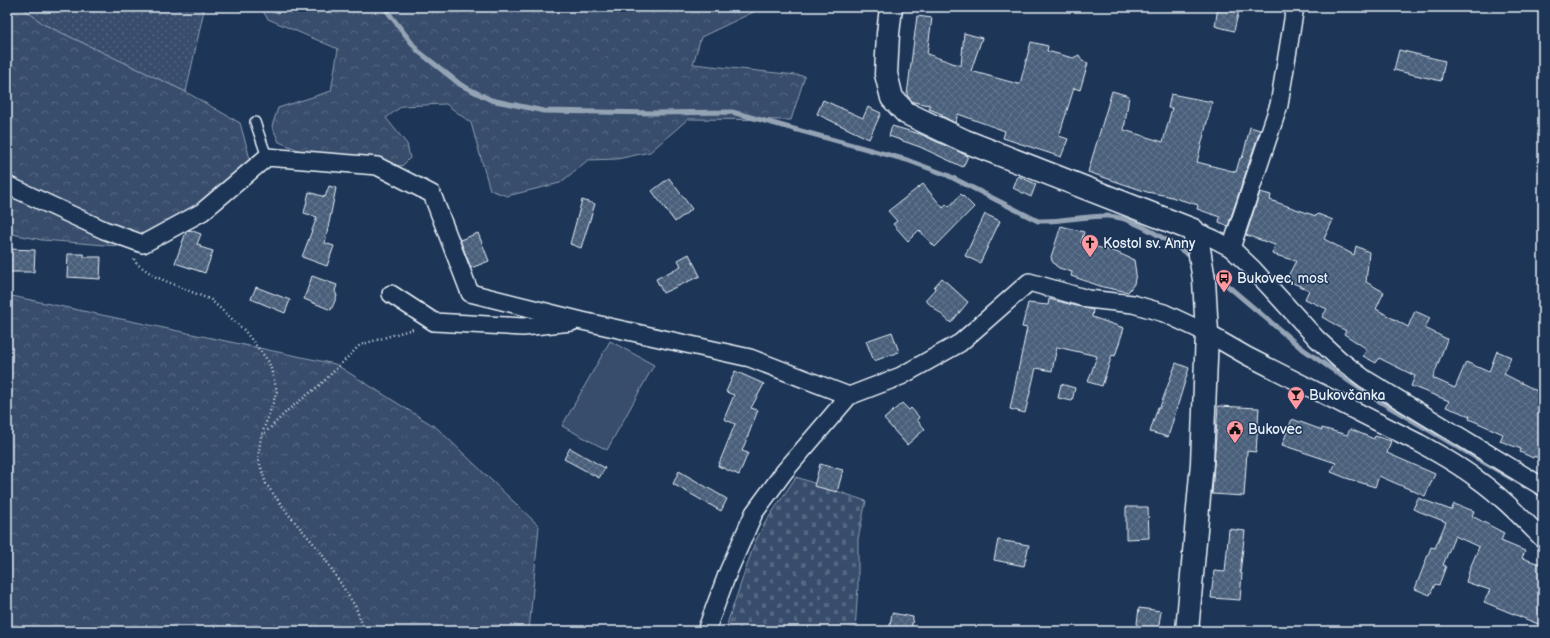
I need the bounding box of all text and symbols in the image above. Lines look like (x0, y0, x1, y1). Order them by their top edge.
church icon: Kostol sv. Anny (1080, 233, 1100, 258)
place label: Kostol sv. Anny (1103, 235, 1196, 252)
bus stop icon: Bukovec, most (1214, 268, 1234, 293)
place label: Bukovec, most (1237, 270, 1329, 287)
bar icon: Bukovčanka (1286, 385, 1306, 410)
place label: Bukovčanka (1309, 387, 1385, 404)
public building icon: Bukovec (1225, 419, 1245, 444)
place label: Bukovec (1248, 421, 1302, 438)

